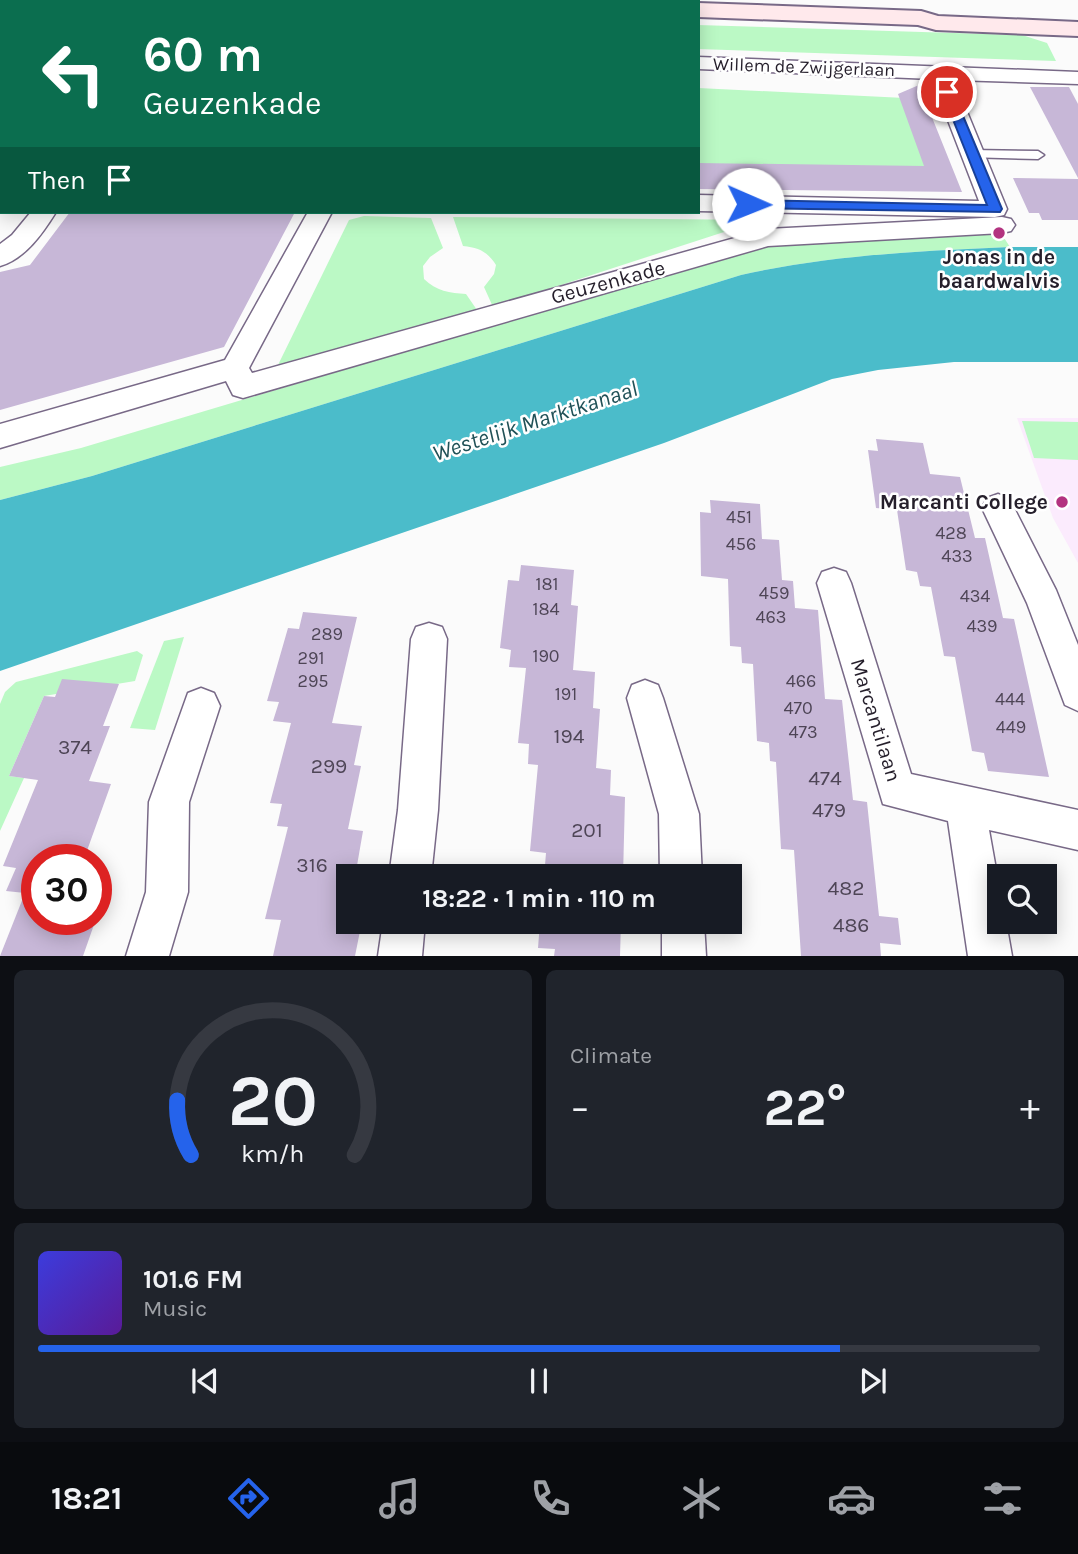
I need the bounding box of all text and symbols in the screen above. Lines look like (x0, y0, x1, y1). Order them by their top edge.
text: 60 m (143, 26, 263, 83)
icon: left (28, 28, 119, 119)
street label: Willem de Zwijgerlaan (712, 53, 896, 81)
pin (917, 62, 977, 122)
icon: arrive (928, 73, 966, 111)
text: Geuzenkade (143, 85, 321, 122)
icon: arrive (100, 161, 138, 199)
text: Then (28, 165, 86, 196)
position arrow (711, 167, 785, 241)
marker: Jonas in de baardwalvis (991, 225, 1007, 241)
place label: Jonas in de baardwalvis (938, 245, 1060, 293)
street label: Geuzenkade (548, 255, 668, 309)
water label: Westelijk Marktkanaal (429, 375, 641, 467)
place label: Marcanti College (880, 490, 1048, 514)
marker: Marcanti College (1054, 494, 1070, 510)
house number: 451 (726, 506, 752, 528)
house number: 428 (935, 522, 967, 544)
house number: 456 (726, 533, 756, 555)
house number: 433 (941, 545, 973, 567)
house number: 181 (536, 573, 558, 595)
house number: 459 (759, 582, 789, 604)
house number: 434 (960, 585, 990, 607)
house number: 184 (532, 598, 560, 620)
house number: 463 (756, 606, 787, 628)
house number: 439 (966, 615, 998, 637)
house number: 289 (311, 623, 343, 645)
house number: 190 (532, 645, 560, 667)
house number: 291 (298, 647, 324, 669)
street label: Marcantilaan (846, 655, 906, 785)
house number: 295 (297, 670, 329, 692)
house number: 466 (786, 670, 816, 692)
house number: 191 (555, 683, 577, 705)
house number: 444 (995, 688, 1025, 710)
house number: 470 (783, 697, 813, 719)
house number: 449 (996, 716, 1026, 738)
house number: 473 (788, 721, 818, 743)
house number: 194 (554, 724, 585, 748)
house number: 374 (58, 735, 92, 759)
house number: 299 (311, 754, 347, 778)
house number: 474 (808, 766, 842, 790)
house number: 479 (812, 798, 846, 822)
house number: 201 (571, 818, 603, 842)
speed limit sign: 30 (21, 844, 112, 935)
house number: 316 (296, 853, 328, 877)
map controls (987, 864, 1057, 934)
button: search (987, 864, 1057, 934)
house number: 482 (828, 876, 864, 900)
text: 18:22 · 1 min · 110 m (422, 883, 656, 914)
house number: 486 (833, 913, 869, 937)
text: Climate (570, 1042, 652, 1069)
text: 20 (228, 1059, 318, 1144)
text: 22° (763, 1077, 847, 1138)
text: − (570, 1085, 590, 1130)
text: + (1020, 1085, 1040, 1130)
text: km/h (241, 1139, 305, 1168)
text: 101.6 FM (143, 1264, 243, 1295)
text: Music (143, 1295, 207, 1322)
icon: previous (186, 1362, 224, 1400)
icon: pause (520, 1362, 558, 1400)
icon: next (854, 1362, 892, 1400)
icon: directions (224, 1474, 273, 1523)
icon: music (375, 1474, 424, 1523)
icon: phone (526, 1474, 575, 1523)
icon: climate (677, 1474, 726, 1523)
icon: car (827, 1474, 876, 1523)
icon: filters (978, 1474, 1027, 1523)
text: 18:21 (51, 1480, 122, 1517)

